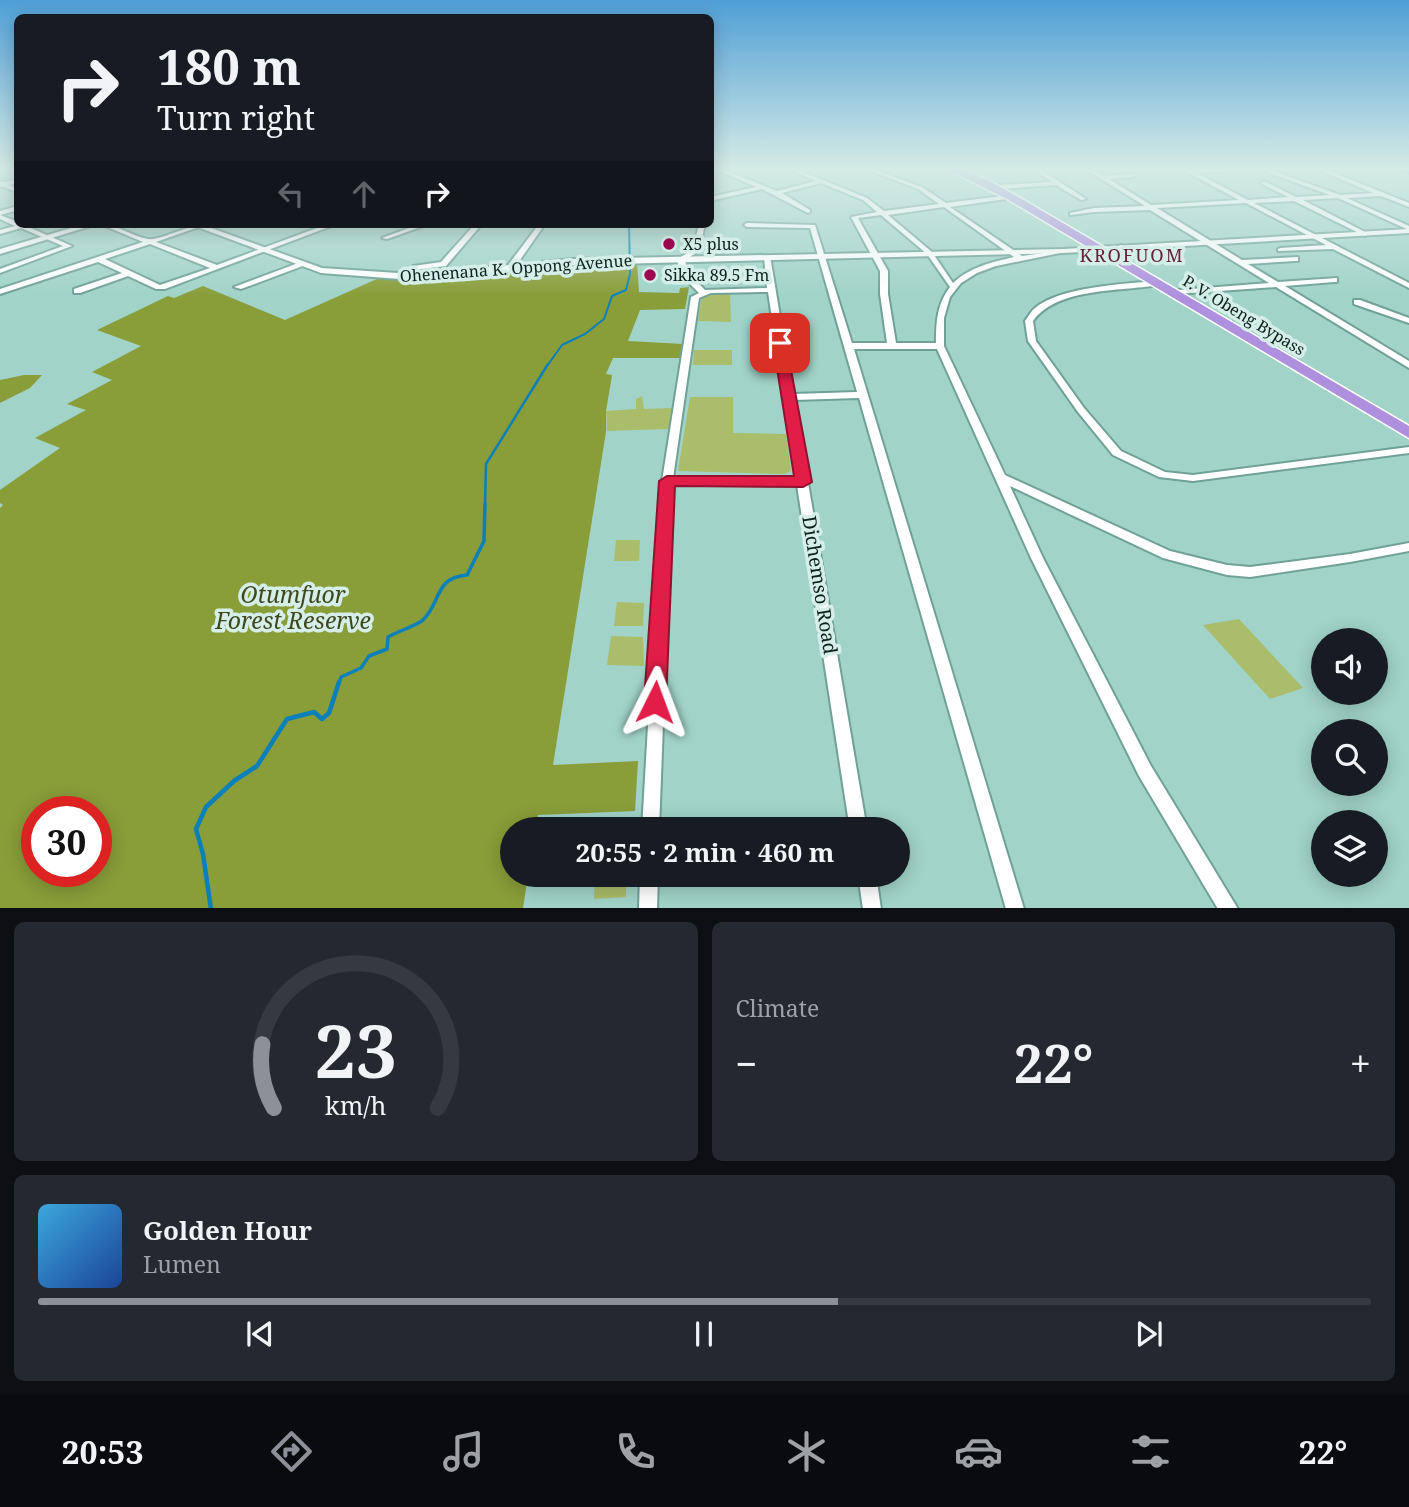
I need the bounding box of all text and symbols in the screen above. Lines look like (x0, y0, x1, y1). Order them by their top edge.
text: 180 m (157, 33, 301, 99)
icon: right (42, 42, 133, 133)
text: Turn right (157, 96, 315, 139)
icon: left (272, 175, 310, 213)
icon: ahead (345, 175, 383, 213)
icon: right (418, 175, 456, 213)
place label: X5 plus (683, 233, 739, 255)
marker: X5 plus (661, 236, 677, 252)
district label: KROFUOM (1079, 243, 1185, 267)
street label: Ohenenana K. Oppong Avenue (399, 249, 633, 287)
place label: Sikka 89.5 Fm (664, 264, 769, 286)
marker: Sikka 89.5 Fm (642, 267, 658, 283)
street label: P. V. Obeng Bypass (1179, 270, 1309, 360)
pin (750, 313, 810, 373)
icon: arrive (761, 324, 799, 362)
street label: Dichemso Road (796, 514, 844, 656)
park label: Otumfuor Forest Reserve (214, 578, 371, 636)
map controls (1311, 628, 1388, 887)
button: sound (1311, 628, 1388, 705)
position arrow (618, 665, 692, 739)
button: search (1311, 719, 1388, 796)
speed limit sign: 30 (21, 796, 112, 887)
button: layers (1311, 810, 1388, 887)
text: 20:55 · 2 min · 460 m (575, 834, 835, 870)
text: Climate (736, 992, 819, 1024)
text: 23 (315, 1000, 397, 1099)
text: 22° (1014, 1027, 1093, 1098)
text: − (736, 1037, 758, 1089)
text: + (1350, 1037, 1371, 1089)
text: km/h (325, 1087, 387, 1121)
text: Golden Hour (143, 1212, 312, 1248)
text: Lumen (143, 1248, 221, 1280)
icon: previous (241, 1315, 279, 1353)
icon: pause (685, 1315, 723, 1353)
icon: next (1130, 1315, 1168, 1353)
icon: directions (267, 1427, 316, 1476)
icon: music (439, 1427, 488, 1476)
icon: phone (611, 1427, 660, 1476)
icon: climate (782, 1427, 831, 1476)
icon: car (954, 1427, 1003, 1476)
icon: filters (1126, 1427, 1175, 1476)
text: 20:53 (61, 1430, 144, 1473)
text: 22° (1298, 1430, 1347, 1473)

